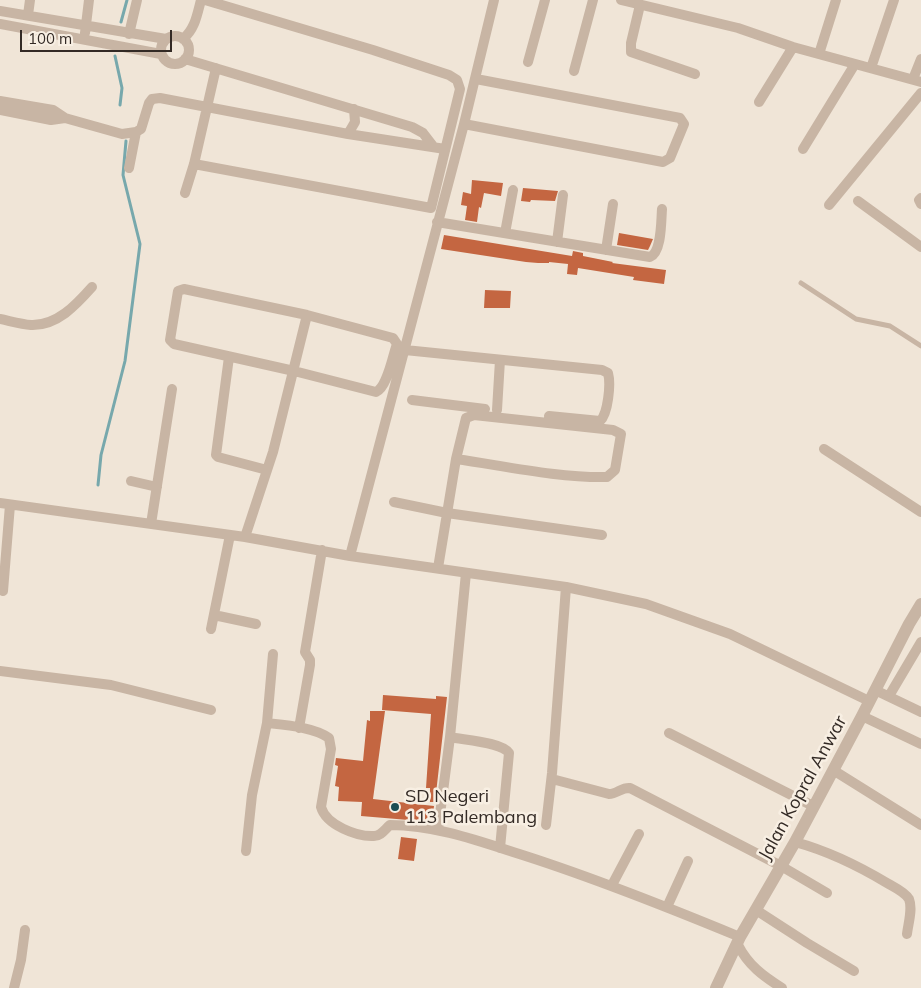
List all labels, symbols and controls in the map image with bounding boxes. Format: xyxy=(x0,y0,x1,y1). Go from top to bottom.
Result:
scale bar xyxy=(22,20,175,52)
text: 100 m xyxy=(28,29,72,48)
street label: Jalan Kopral Anwar xyxy=(754,712,852,864)
place label: SD Negeri 113 Palembang xyxy=(405,786,537,829)
marker: SD Negeri 113 Palembang xyxy=(389,801,401,813)

